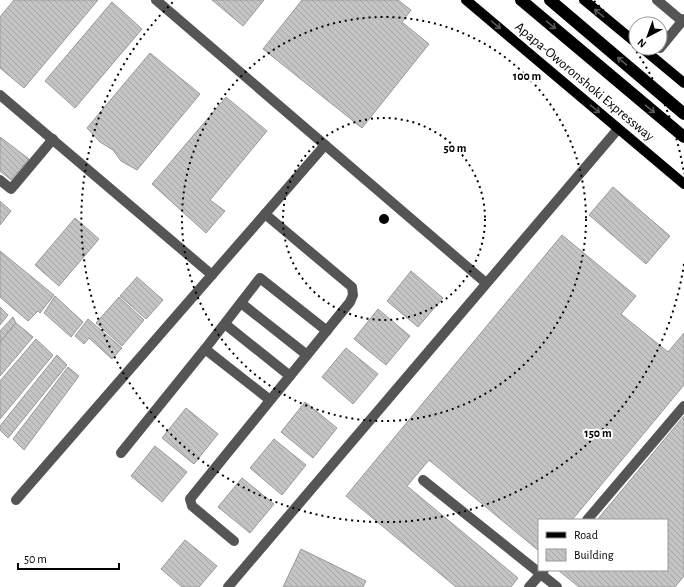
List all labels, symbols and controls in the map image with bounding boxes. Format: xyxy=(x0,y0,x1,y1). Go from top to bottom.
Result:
one-way arrow xyxy=(594,8,605,17)
north arrow xyxy=(628,16,668,56)
street label: Apapa-Oworonshoki Expressway xyxy=(512,20,657,144)
one-way arrow xyxy=(490,21,501,30)
one-way arrow xyxy=(545,21,556,30)
text: N xyxy=(635,37,648,50)
one-way arrow xyxy=(617,57,628,66)
text: 100 m xyxy=(513,70,541,82)
one-way arrow xyxy=(645,104,656,113)
one-way arrow xyxy=(590,105,600,114)
text: 50 m xyxy=(444,142,467,154)
centre of rings xyxy=(377,212,391,226)
text: 150 m xyxy=(584,427,612,439)
legend xyxy=(538,519,668,571)
text: Road xyxy=(574,529,598,541)
scale bar xyxy=(18,545,119,571)
text: Building xyxy=(574,549,614,561)
text: 50 m xyxy=(24,553,47,565)

